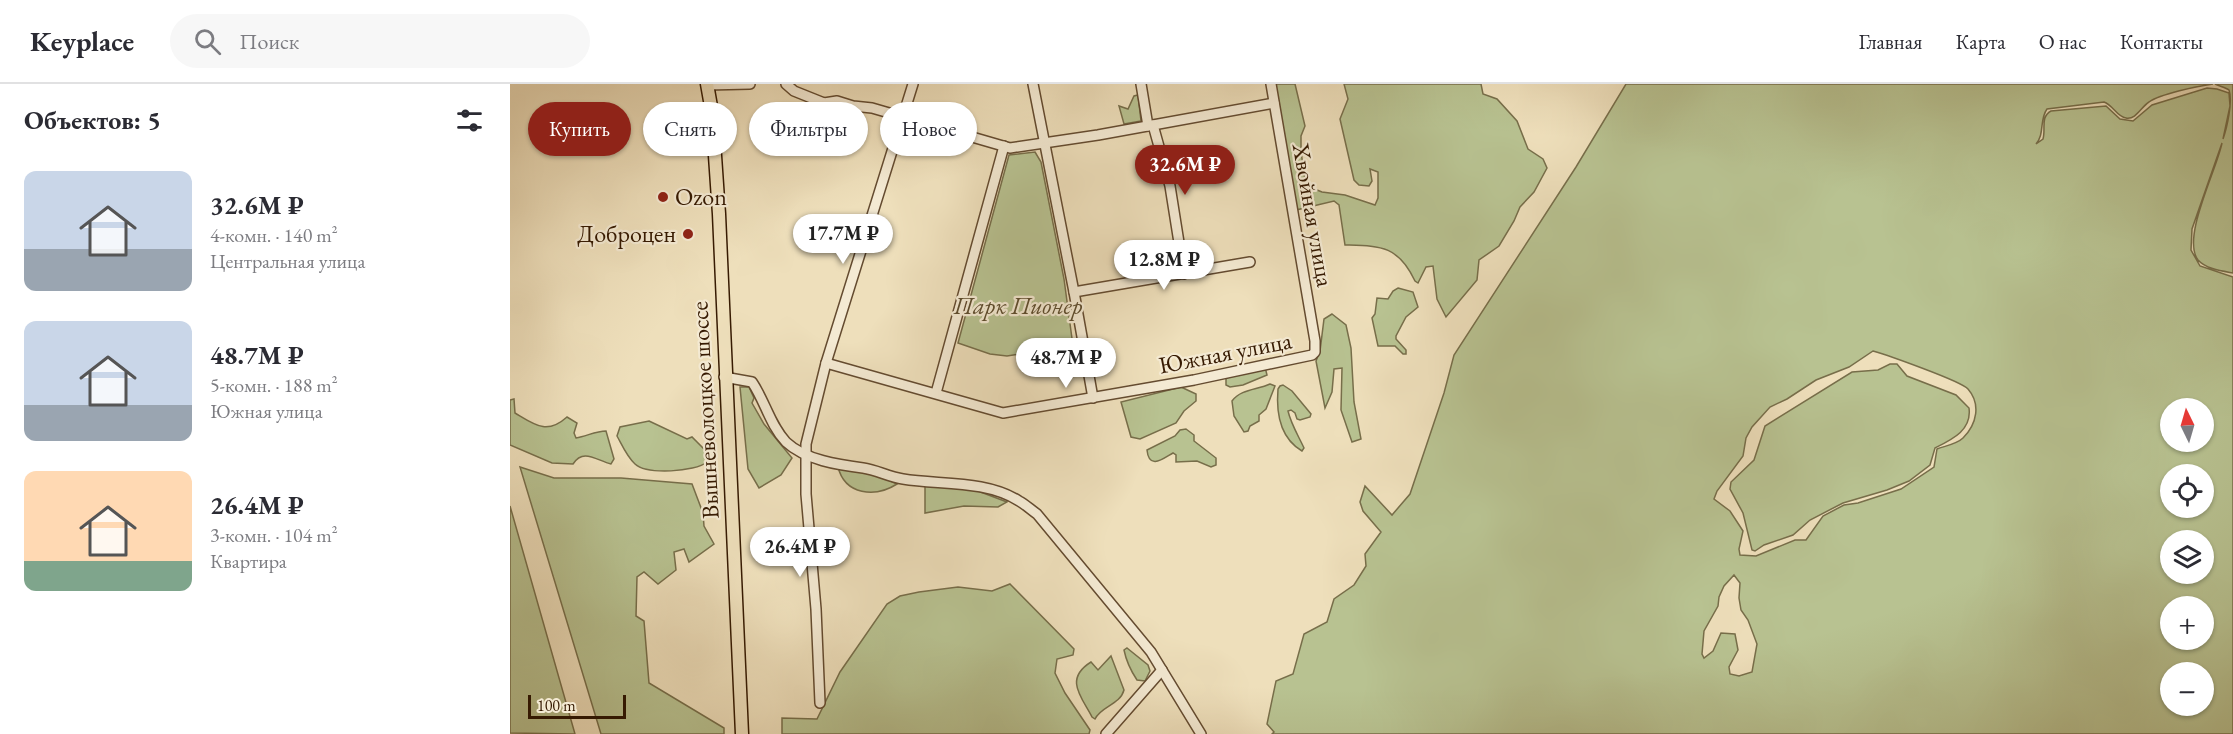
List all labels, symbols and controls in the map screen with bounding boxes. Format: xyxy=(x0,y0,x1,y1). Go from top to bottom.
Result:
search box xyxy=(170,14,590,68)
text: Keyplace xyxy=(30,23,134,59)
icon: search xyxy=(191,25,224,58)
text: Поиск xyxy=(239,27,299,56)
text: Главная xyxy=(1858,28,1922,55)
text: Карта xyxy=(1955,28,2006,55)
text: О нас xyxy=(2039,28,2087,55)
text: Контакты xyxy=(2120,28,2203,55)
chip: Купить xyxy=(528,102,631,156)
chip: Снять xyxy=(643,102,737,156)
chip: Фильтры xyxy=(749,102,868,156)
chip: Новое xyxy=(880,102,977,156)
text: Объектов: 5 xyxy=(24,103,161,137)
icon: filters xyxy=(453,104,486,137)
street label: Хвойная улица xyxy=(1285,140,1341,290)
pin: 32.6M ₽ xyxy=(1130,145,1240,196)
text: 32.6M ₽ xyxy=(1149,151,1221,177)
place label: Ozon xyxy=(675,181,727,212)
text: 32.6M ₽ xyxy=(210,188,304,222)
marker: Ozon xyxy=(656,190,670,204)
icon: home xyxy=(72,195,144,267)
pin: 17.7M ₽ xyxy=(788,214,898,265)
place label: Доброцен xyxy=(577,218,676,249)
text: 17.7M ₽ xyxy=(807,220,879,246)
text: 4-комн. · 140 m² xyxy=(210,222,338,248)
marker: Доброцен xyxy=(681,227,695,241)
pin: 12.8M ₽ xyxy=(1109,240,1219,291)
text: 12.8M ₽ xyxy=(1128,246,1200,272)
text: Центральная улица xyxy=(210,248,365,274)
park label: Парк Пионер xyxy=(953,290,1083,321)
street label: Вышневолоцкое шоссе xyxy=(683,300,726,520)
street label: Южная улица xyxy=(1156,324,1295,381)
text: 48.7M ₽ xyxy=(210,338,304,372)
pin: 48.7M ₽ xyxy=(1011,338,1121,389)
text: 48.7M ₽ xyxy=(1030,344,1102,370)
icon: home xyxy=(72,345,144,417)
text: 5-комн. · 188 m² xyxy=(210,372,338,398)
text: Южная улица xyxy=(210,398,323,424)
north arrow xyxy=(2160,398,2214,452)
map controls xyxy=(2160,398,2214,716)
button: locate xyxy=(2160,464,2214,518)
text: 26.4M ₽ xyxy=(210,488,304,522)
icon: home xyxy=(72,495,144,567)
text: 3-комн. · 104 m² xyxy=(210,522,338,548)
pin: 26.4M ₽ xyxy=(745,527,855,578)
button: layers xyxy=(2160,530,2214,584)
text: 26.4M ₽ xyxy=(764,533,836,559)
text: Квартира xyxy=(210,548,287,574)
button: + xyxy=(2160,596,2214,650)
button: − xyxy=(2160,662,2214,716)
scale bar xyxy=(528,692,626,720)
text: 100 m xyxy=(537,695,576,716)

